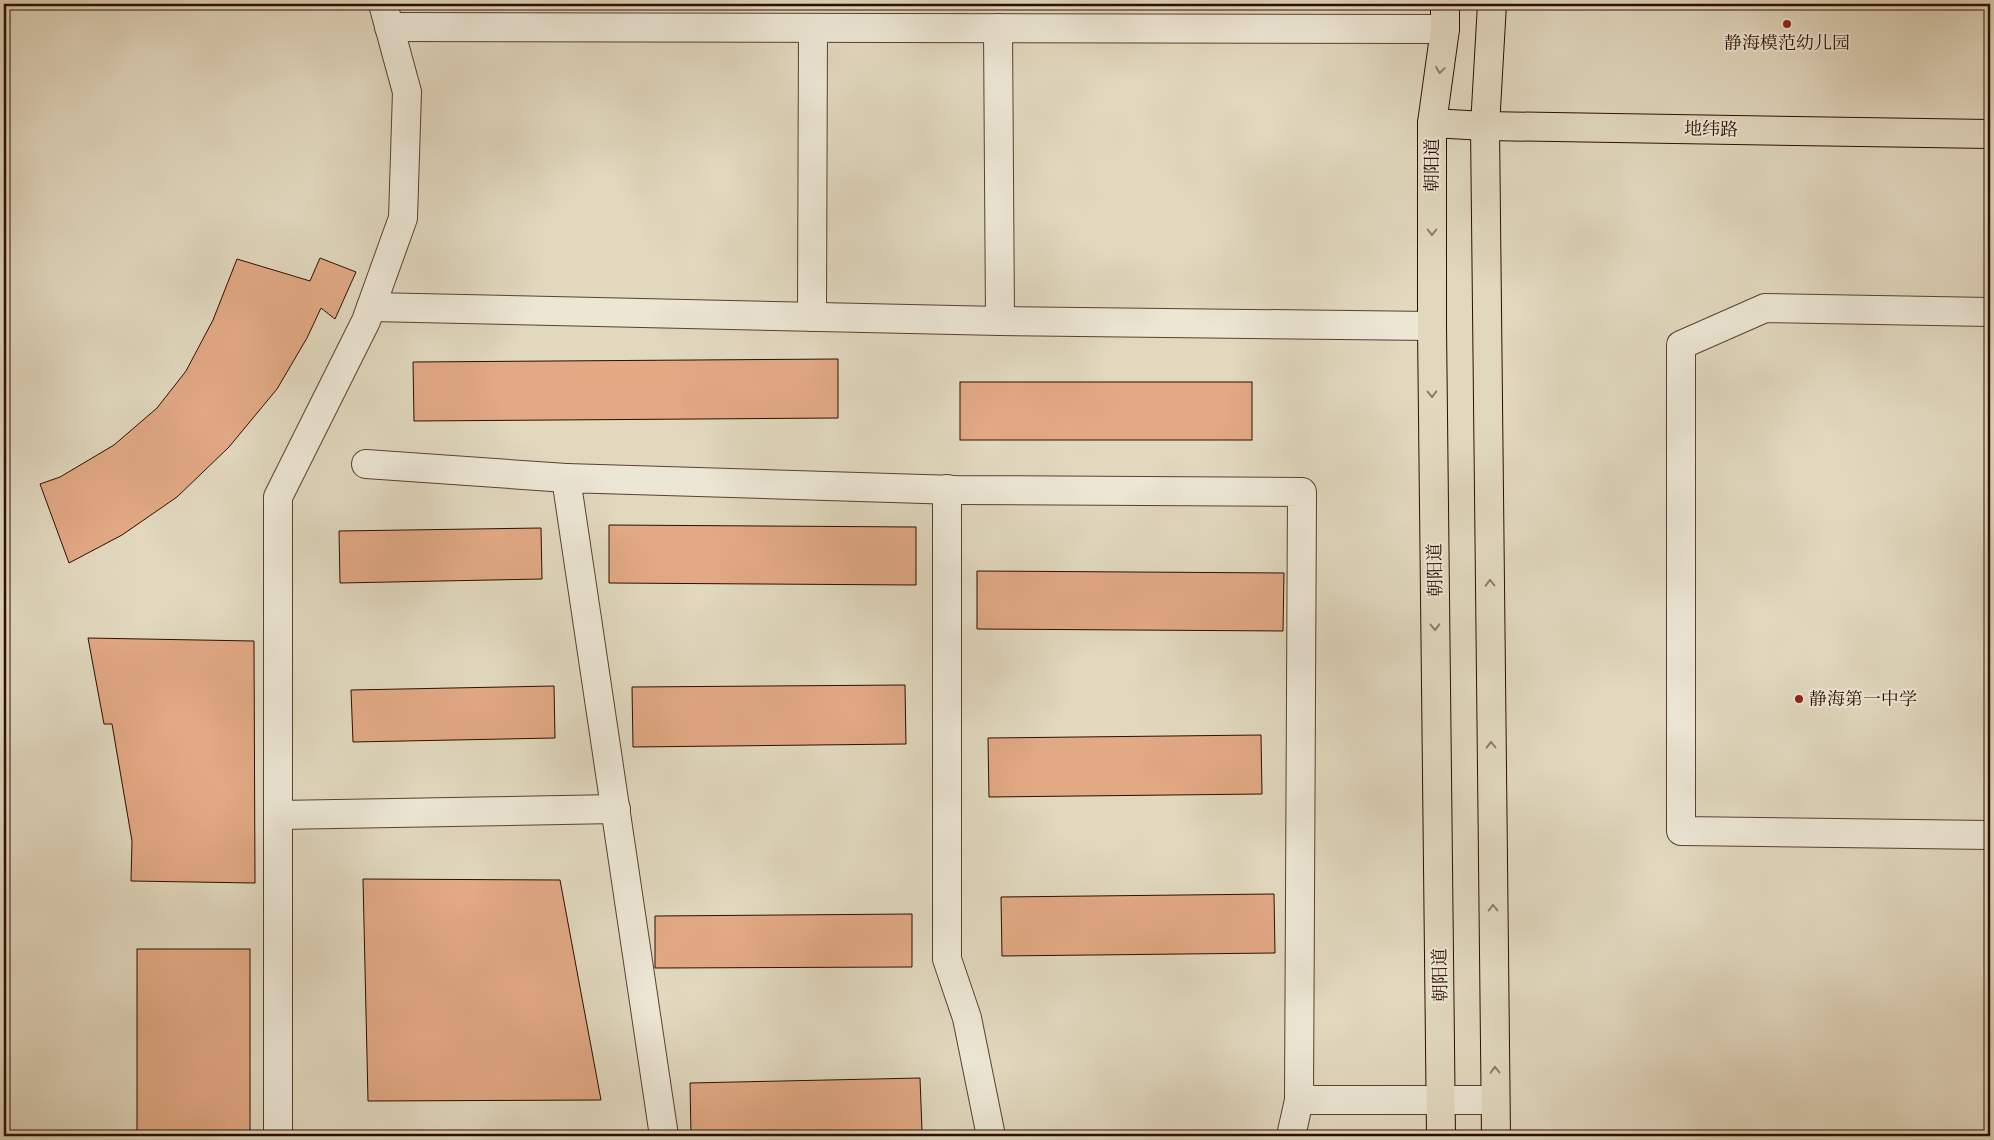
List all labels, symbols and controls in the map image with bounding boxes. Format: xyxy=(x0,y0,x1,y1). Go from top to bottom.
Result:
marker: 静海模范幼儿园 xyxy=(1781,18,1793,30)
place label: 静海模范幼儿园 xyxy=(1724,32,1850,57)
one-way arrow xyxy=(1435,65,1445,74)
street label: 地纬路 xyxy=(1684,118,1738,143)
street label: 朝阳道 xyxy=(1421,138,1446,192)
one-way arrow xyxy=(1427,228,1437,236)
one-way arrow xyxy=(1427,390,1437,398)
street label: 朝阳道 xyxy=(1424,543,1449,597)
one-way arrow xyxy=(1485,578,1495,586)
one-way arrow xyxy=(1430,623,1440,631)
place label: 静海第一中学 xyxy=(1809,688,1917,713)
marker: 静海第一中学 xyxy=(1793,693,1805,705)
one-way arrow xyxy=(1486,741,1496,748)
one-way arrow xyxy=(1488,903,1498,911)
street label: 朝阳道 xyxy=(1429,948,1454,1002)
one-way arrow xyxy=(1489,1066,1500,1074)

